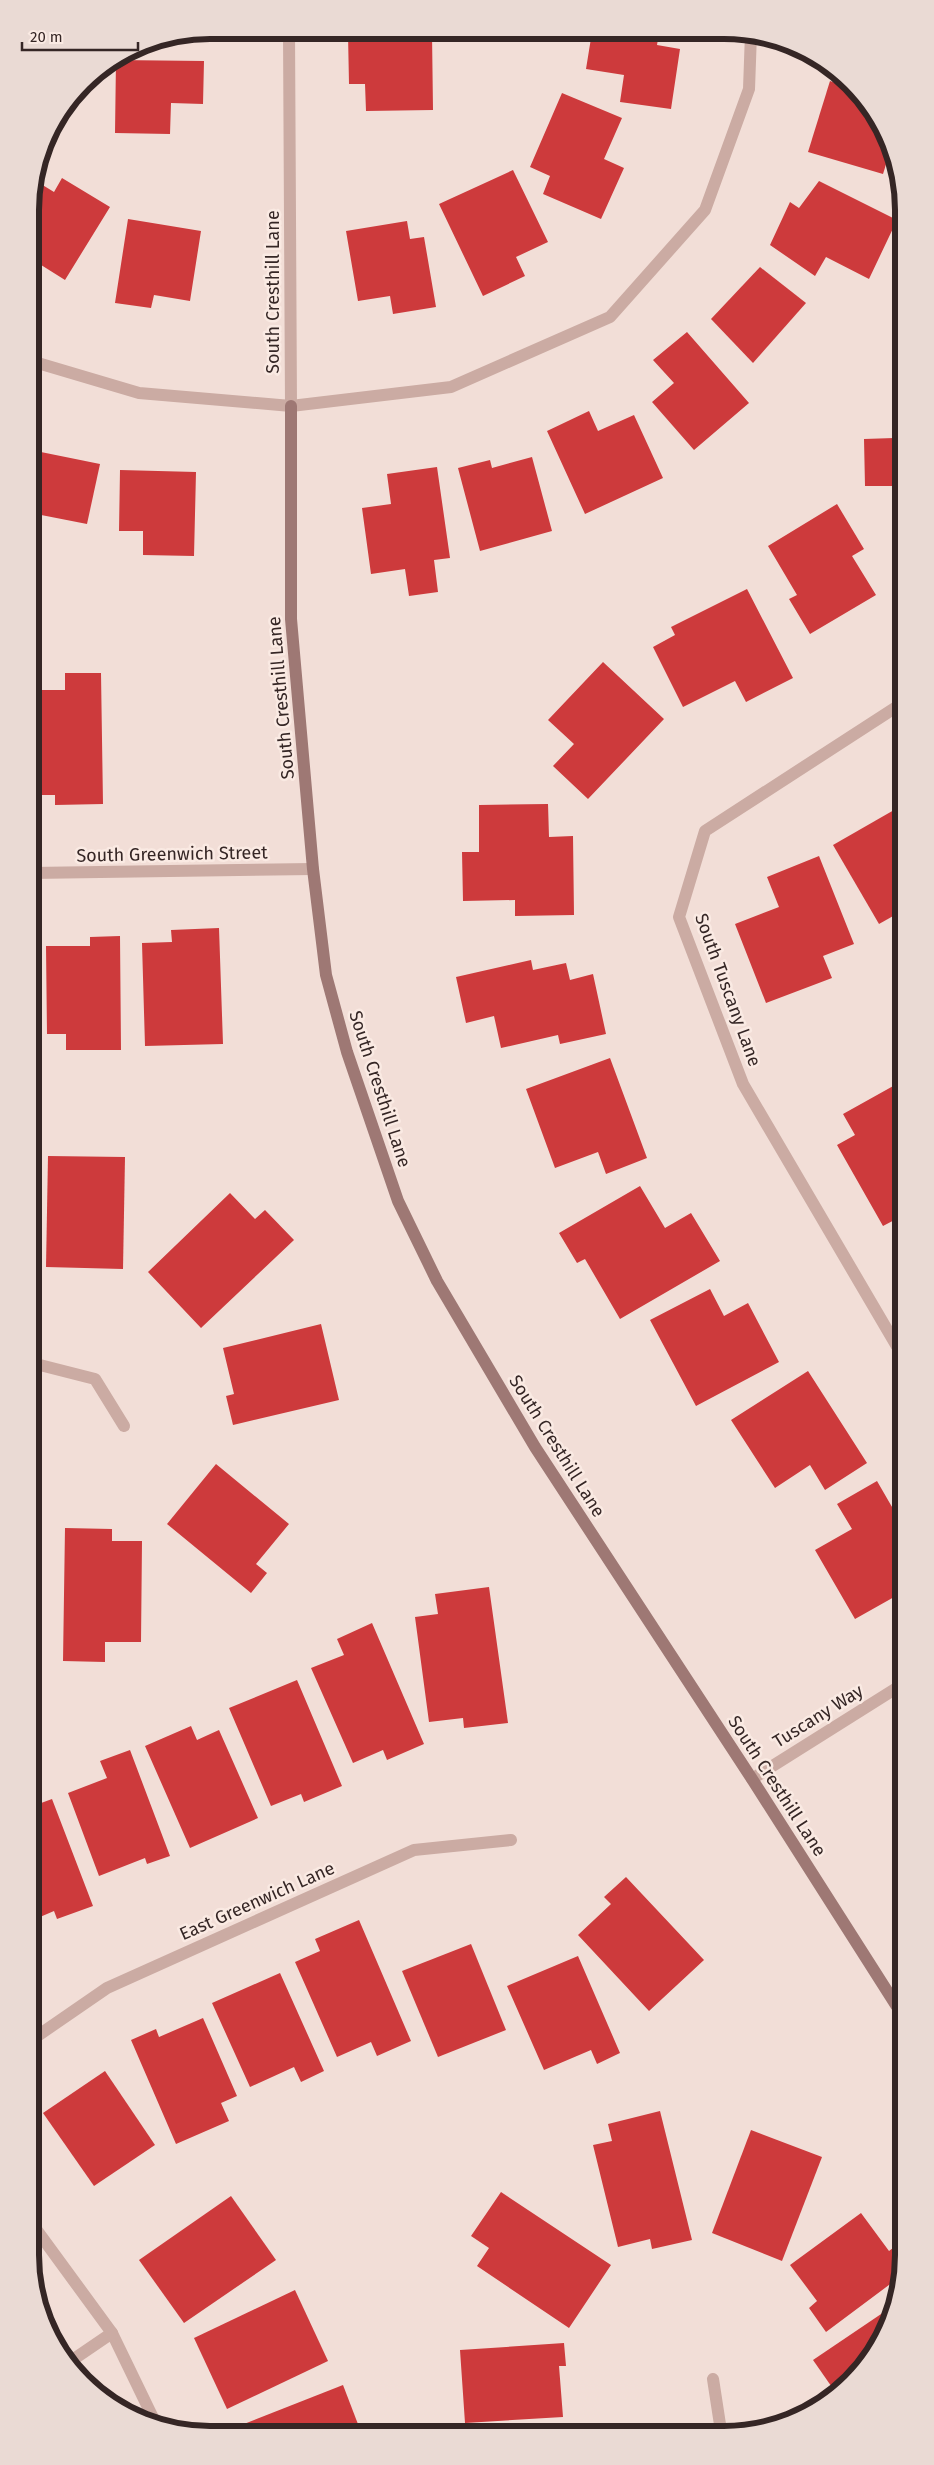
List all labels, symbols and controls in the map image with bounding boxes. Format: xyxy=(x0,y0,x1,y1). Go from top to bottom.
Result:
scale bar xyxy=(22,20,139,52)
text: 20 m xyxy=(30,28,63,46)
street label: South Cresthill Lane xyxy=(262,210,284,374)
street label: South Cresthill Lane xyxy=(263,616,299,780)
street label: South Greenwich Street xyxy=(76,841,268,867)
street label: South Tuscany Lane xyxy=(690,910,766,1070)
street label: South Cresthill Lane xyxy=(344,1008,416,1170)
street label: South Cresthill Lane xyxy=(504,1371,610,1521)
street label: Tuscany Way xyxy=(769,1679,867,1752)
street label: South Cresthill Lane xyxy=(723,1711,831,1861)
street label: East Greenwich Lane xyxy=(176,1857,338,1945)

